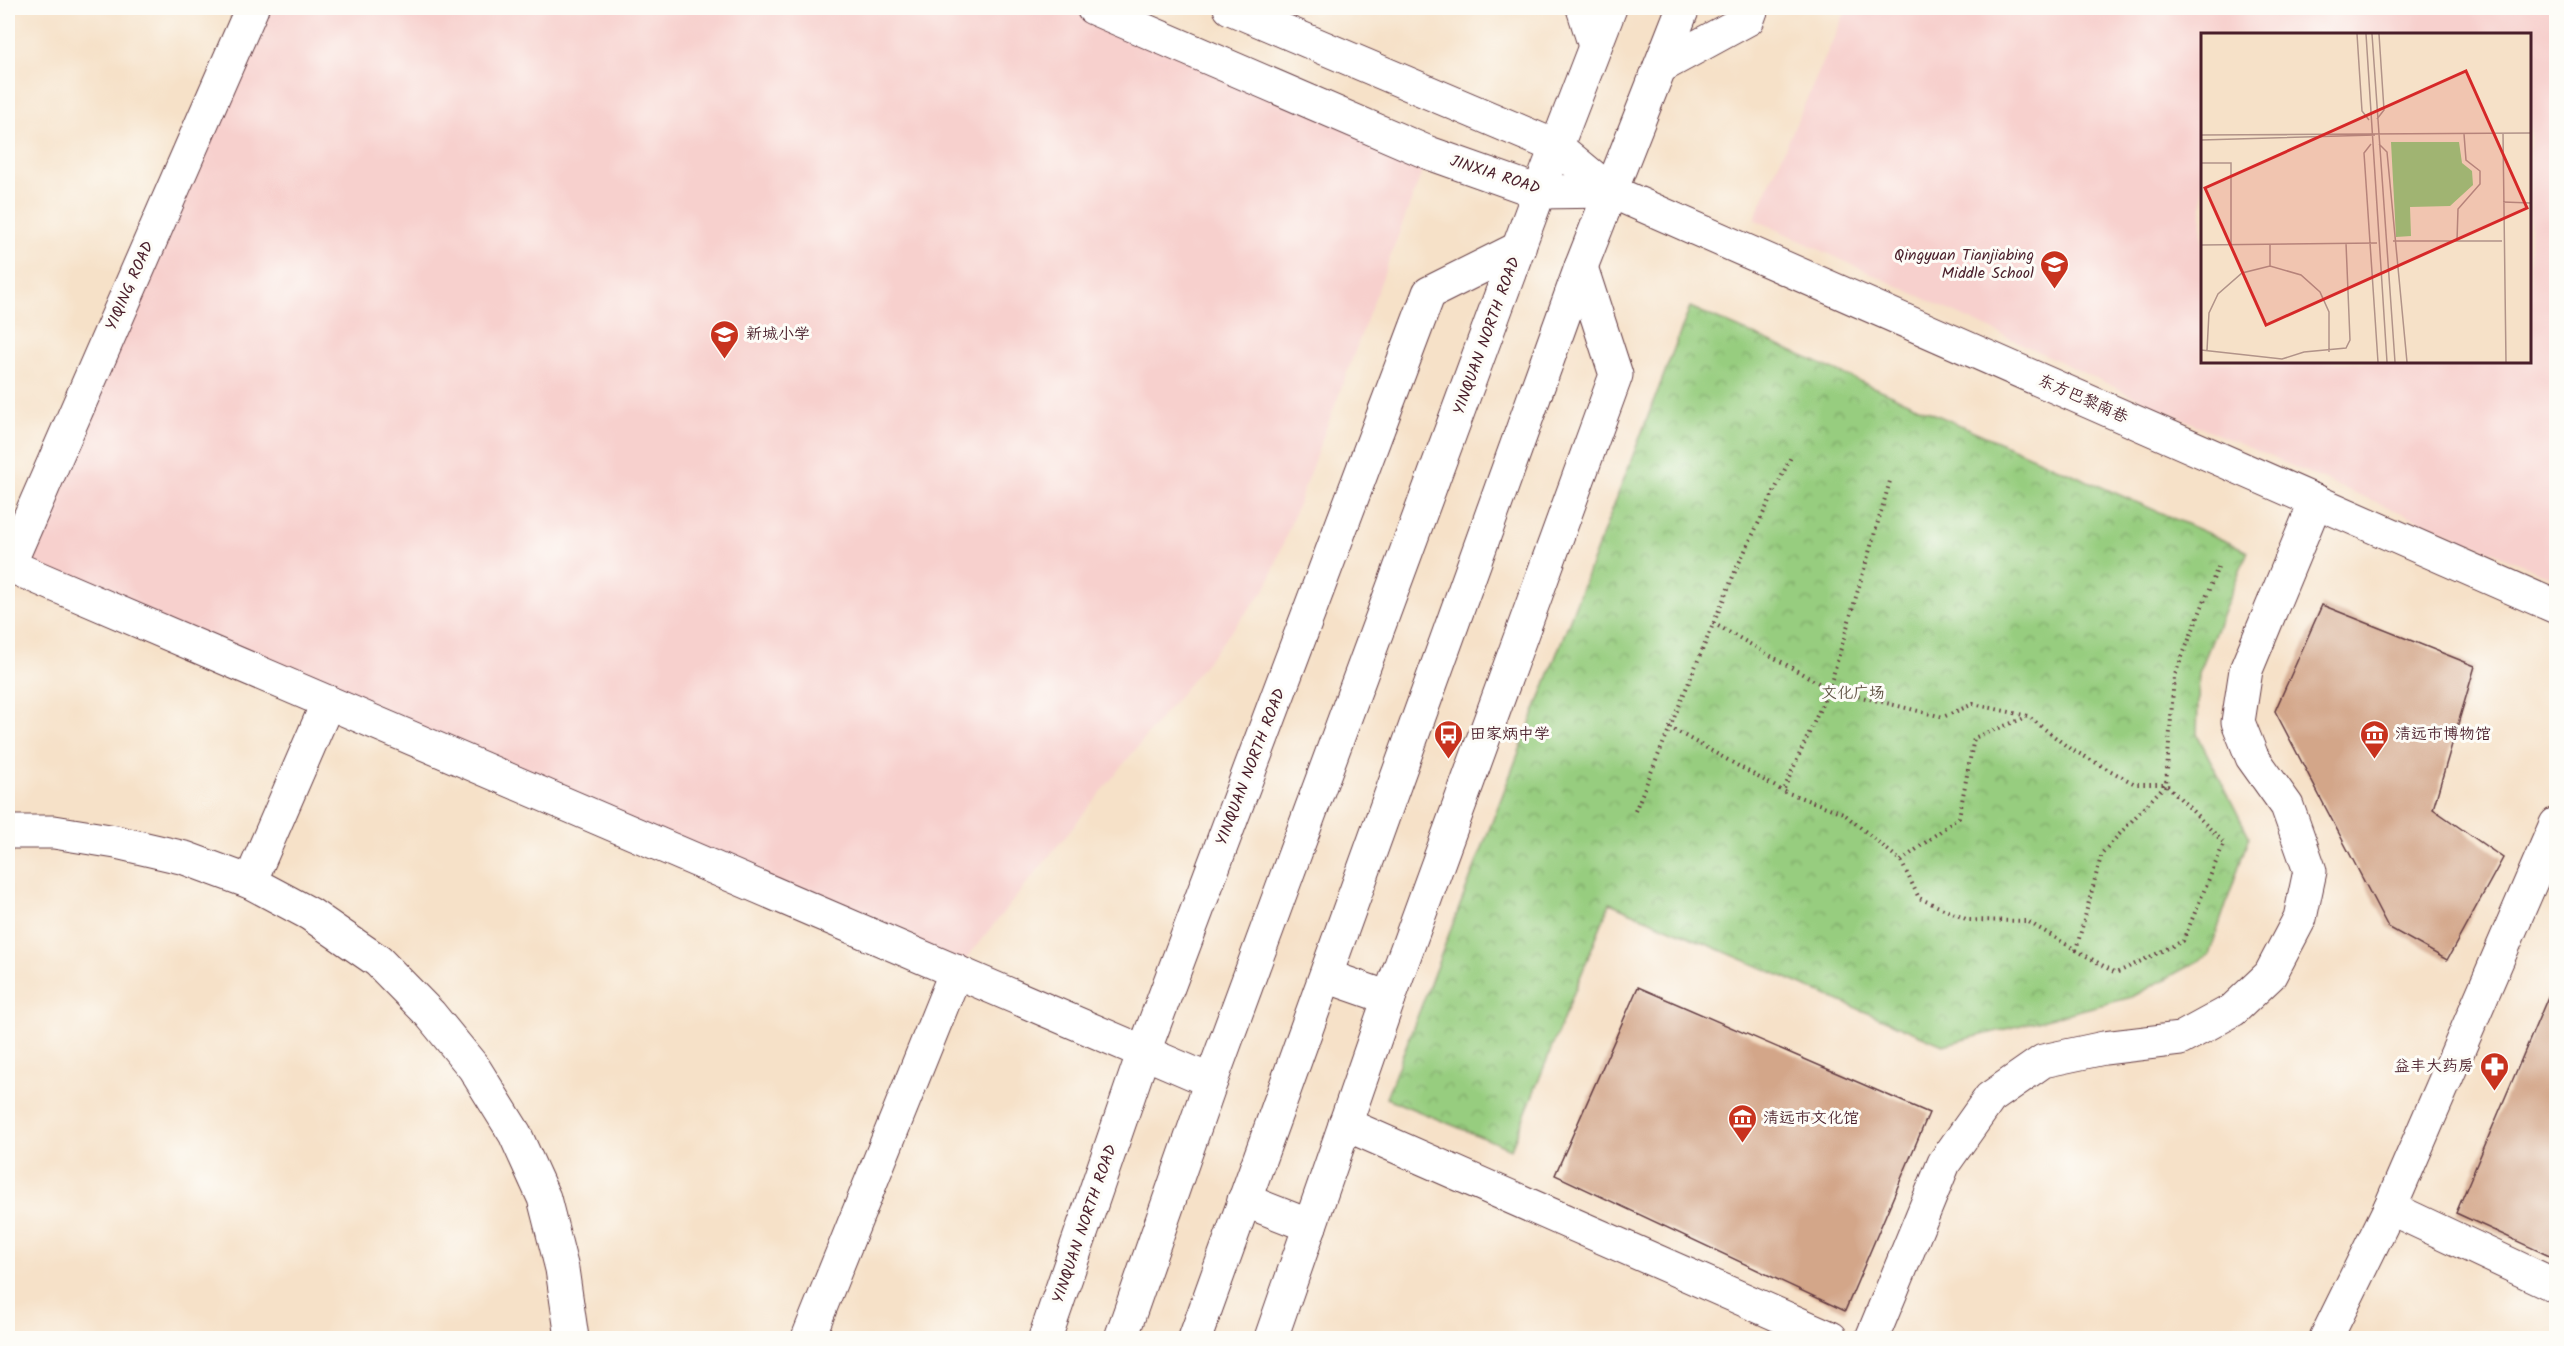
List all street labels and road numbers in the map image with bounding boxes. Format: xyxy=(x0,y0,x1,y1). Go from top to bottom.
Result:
street label: JINXIA ROAD xyxy=(1447,149,1543,201)
street label: YIQING ROAD xyxy=(99,237,161,335)
street label: YINQUAN NORTH ROAD xyxy=(1447,253,1527,419)
street label: 东方巴黎南巷 xyxy=(2034,368,2132,430)
street label: YINQUAN NORTH ROAD xyxy=(1209,685,1293,849)
street label: YINQUAN NORTH ROAD xyxy=(1046,1141,1124,1307)

